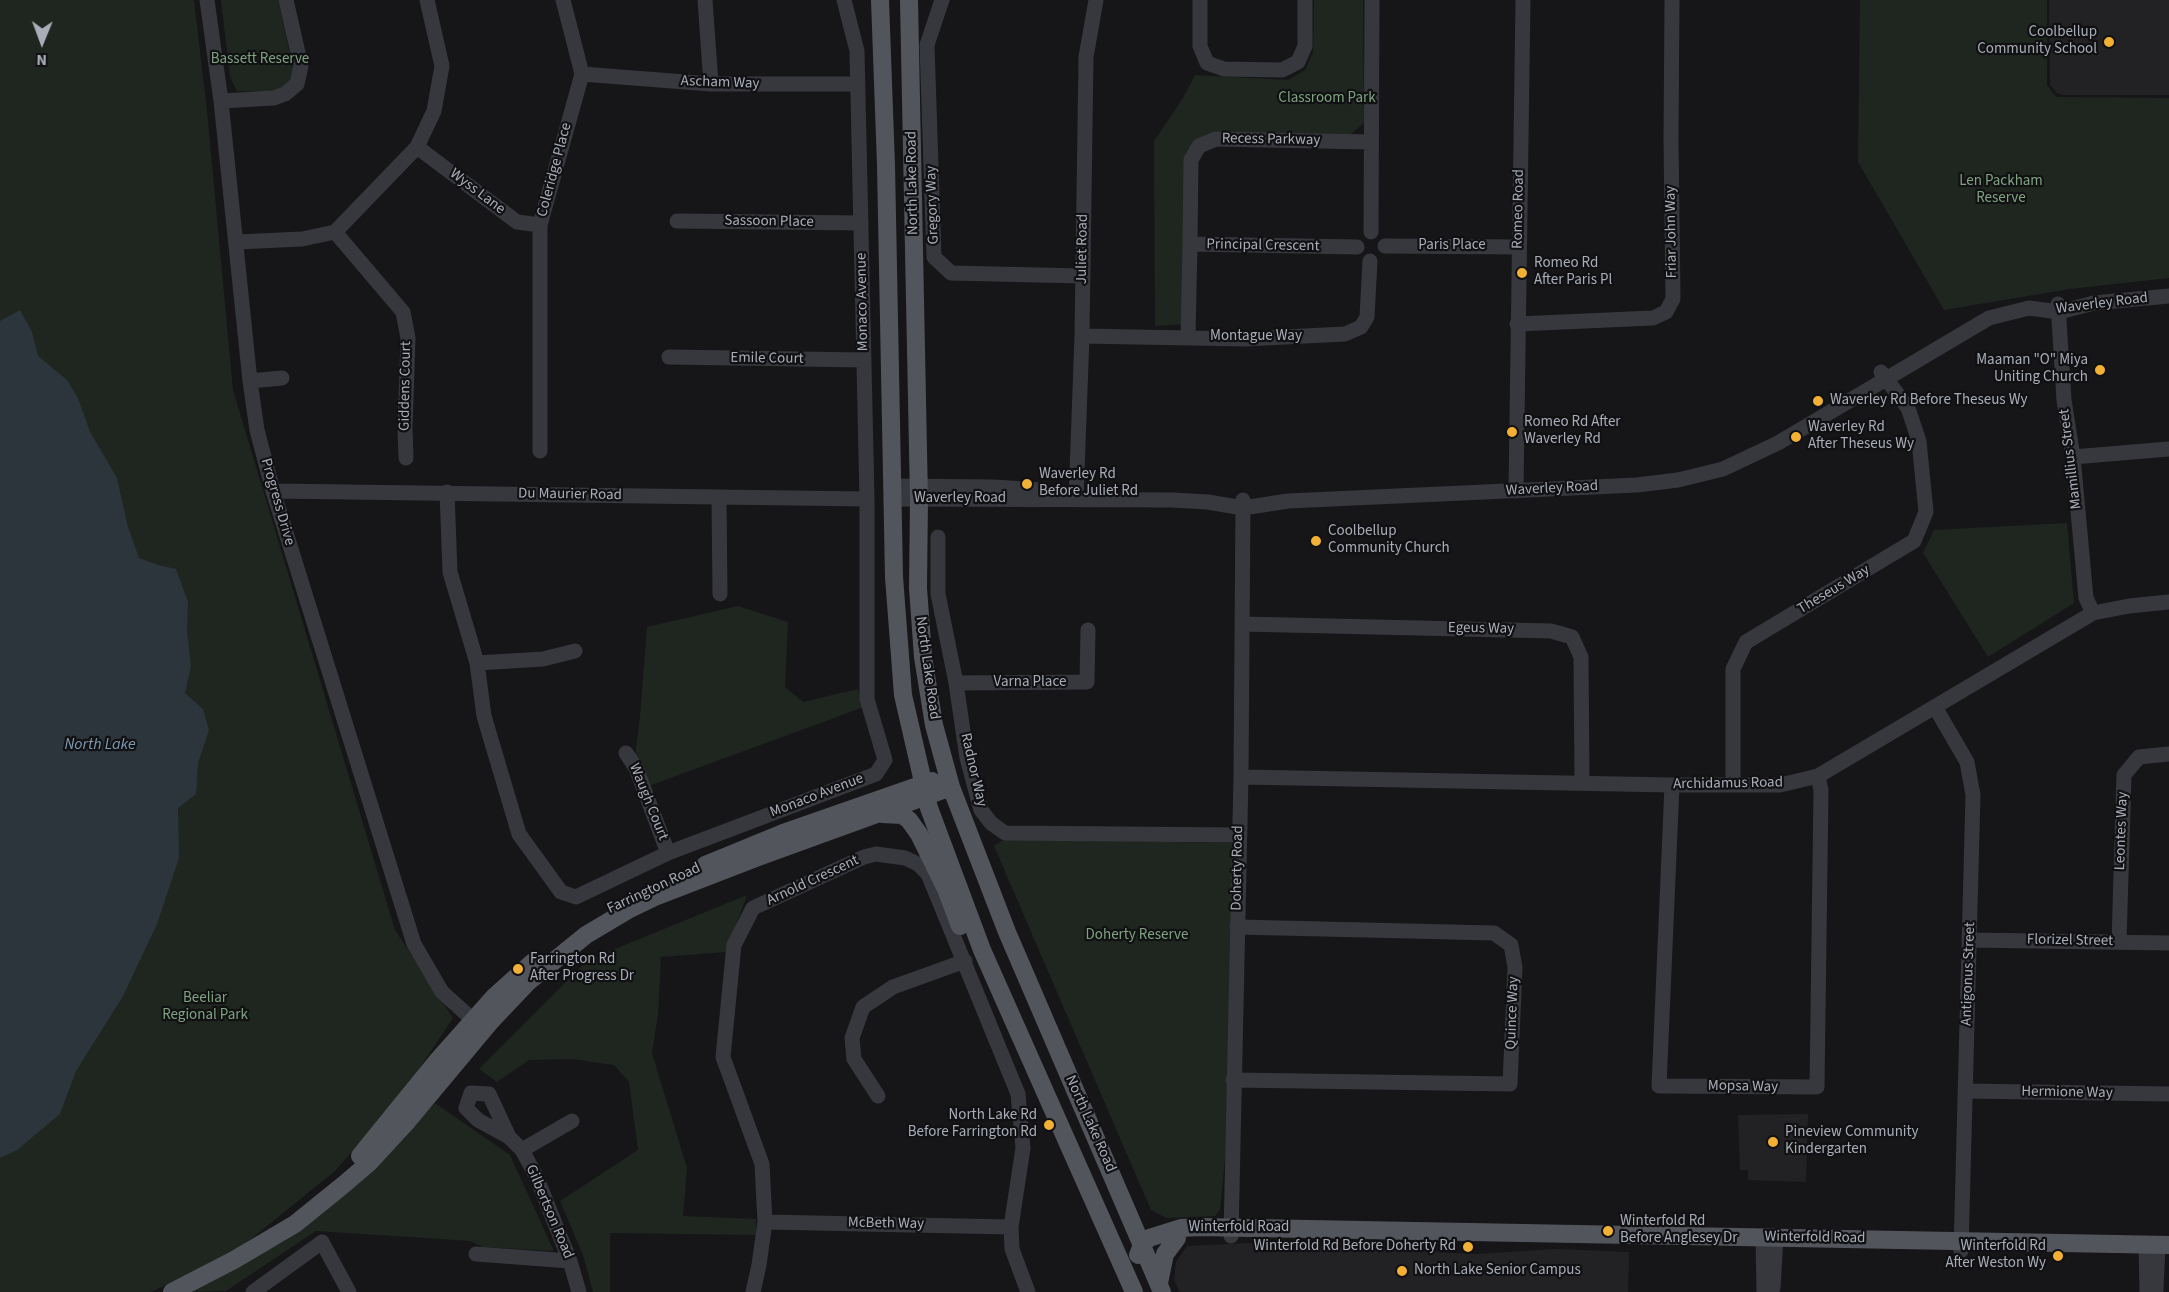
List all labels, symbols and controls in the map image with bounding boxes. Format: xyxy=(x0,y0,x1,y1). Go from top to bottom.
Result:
north arrow xyxy=(12,12,72,72)
place label: Coolbellup Community School xyxy=(1977,24,2097,59)
marker: Coolbellup Community School xyxy=(2102,35,2116,49)
text: N xyxy=(36,49,47,71)
park label: Bassett Reserve xyxy=(211,51,309,69)
street label: Ascham Way xyxy=(680,73,760,93)
park label: Classroom Park xyxy=(1278,90,1376,108)
street label: Coleridge Place xyxy=(534,121,576,219)
street label: Recess Parkway xyxy=(1222,130,1320,150)
street label: North Lake Road xyxy=(903,131,923,235)
street label: Wyss Lane xyxy=(446,165,508,219)
street label: Gregory Way xyxy=(923,165,943,245)
street label: Romeo Road xyxy=(1509,169,1529,249)
park label: Len Packham Reserve xyxy=(1959,173,2043,208)
street label: Friar John Way xyxy=(1662,186,1682,278)
street label: Sassoon Place xyxy=(724,212,814,232)
street label: Juliet Road xyxy=(1073,214,1093,284)
street label: Principal Crescent xyxy=(1206,236,1320,256)
street label: Paris Place xyxy=(1418,237,1486,255)
street label: Monaco Avenue xyxy=(853,253,873,351)
place label: Romeo Rd After Paris Pl xyxy=(1534,255,1612,290)
marker: Romeo Rd After Paris Pl xyxy=(1515,266,1529,280)
street label: Waverley Road xyxy=(2055,289,2149,319)
street label: Montague Way xyxy=(1210,328,1302,346)
street label: Giddens Court xyxy=(396,341,416,431)
street label: Emile Court xyxy=(730,349,804,369)
place label: Maaman "O" Miya Uniting Church xyxy=(1976,352,2088,387)
marker: Maaman "O" Miya Uniting Church xyxy=(2093,363,2107,377)
place label: Waverley Rd Before Theseus Wy xyxy=(1830,392,2027,410)
marker: Waverley Rd Before Theseus Wy xyxy=(1811,394,1825,408)
street label: Mamillius Street xyxy=(2056,408,2086,510)
place label: Romeo Rd After Waverley Rd xyxy=(1524,414,1621,449)
place label: Waverley Rd After Theseus Wy xyxy=(1808,419,1914,454)
marker: Romeo Rd After Waverley Rd xyxy=(1505,425,1519,439)
marker: Waverley Rd After Theseus Wy xyxy=(1789,430,1803,444)
street label: Progress Drive xyxy=(256,456,298,548)
place label: Waverley Rd Before Juliet Rd xyxy=(1039,466,1138,501)
marker: Waverley Rd Before Juliet Rd xyxy=(1020,477,1034,491)
street label: Waverley Road xyxy=(1505,478,1599,500)
street label: Du Maurier Road xyxy=(518,485,622,505)
street label: Waverley Road xyxy=(914,490,1006,508)
place label: Coolbellup Community Church xyxy=(1328,523,1450,558)
marker: Coolbellup Community Church xyxy=(1309,534,1323,548)
street label: Theseus Way xyxy=(1795,561,1873,619)
street label: North Lake Road xyxy=(911,615,943,721)
street label: Egeus Way xyxy=(1448,619,1514,639)
street label: Varna Place xyxy=(994,674,1066,692)
street label: Radnor Way xyxy=(956,731,990,809)
water label: North Lake xyxy=(64,735,136,755)
street label: Waugh Court xyxy=(624,761,672,843)
street label: Monaco Avenue xyxy=(768,770,866,822)
street label: Archidamus Road xyxy=(1673,774,1783,794)
street label: Leontes Way xyxy=(2112,791,2132,871)
street label: Doherty Road xyxy=(1228,825,1248,911)
street label: Arnold Crescent xyxy=(764,852,862,910)
street label: Farrington Road xyxy=(605,860,703,918)
street label: Antigonus Street xyxy=(1958,922,1980,1026)
park label: Doherty Reserve xyxy=(1086,927,1188,945)
street label: Florizel Street xyxy=(2027,931,2113,951)
place label: Farrington Rd After Progress Dr xyxy=(530,951,634,986)
marker: Farrington Rd After Progress Dr xyxy=(511,962,525,976)
street label: Quince Way xyxy=(1503,976,1523,1050)
park label: Beeliar Regional Park xyxy=(162,990,248,1025)
street label: North Lake Road xyxy=(1061,1073,1119,1175)
street label: Mopsa Way xyxy=(1708,1077,1778,1097)
street label: Hermione Way xyxy=(2021,1083,2113,1103)
place label: North Lake Rd Before Farrington Rd xyxy=(908,1107,1037,1142)
marker: North Lake Rd Before Farrington Rd xyxy=(1042,1118,1056,1132)
place label: Pineview Community Kindergarten xyxy=(1785,1124,1919,1159)
marker: Pineview Community Kindergarten xyxy=(1766,1135,1780,1149)
street label: Gilbertson Road xyxy=(521,1162,577,1262)
place label: Winterfold Rd Before Anglesey Dr xyxy=(1620,1213,1737,1248)
street label: McBeth Way xyxy=(848,1214,924,1234)
street label: Winterfold Road xyxy=(1189,1219,1289,1237)
marker: Winterfold Rd Before Anglesey Dr xyxy=(1601,1224,1615,1238)
street label: Winterfold Road xyxy=(1764,1228,1866,1248)
place label: Winterfold Rd Before Doherty Rd xyxy=(1254,1238,1456,1256)
place label: Winterfold Rd After Weston Wy xyxy=(1945,1238,2046,1273)
marker: Winterfold Rd Before Doherty Rd xyxy=(1461,1240,1475,1254)
marker: Winterfold Rd After Weston Wy xyxy=(2051,1249,2065,1263)
place label: North Lake Senior Campus xyxy=(1414,1262,1581,1280)
marker: North Lake Senior Campus xyxy=(1395,1264,1409,1278)

